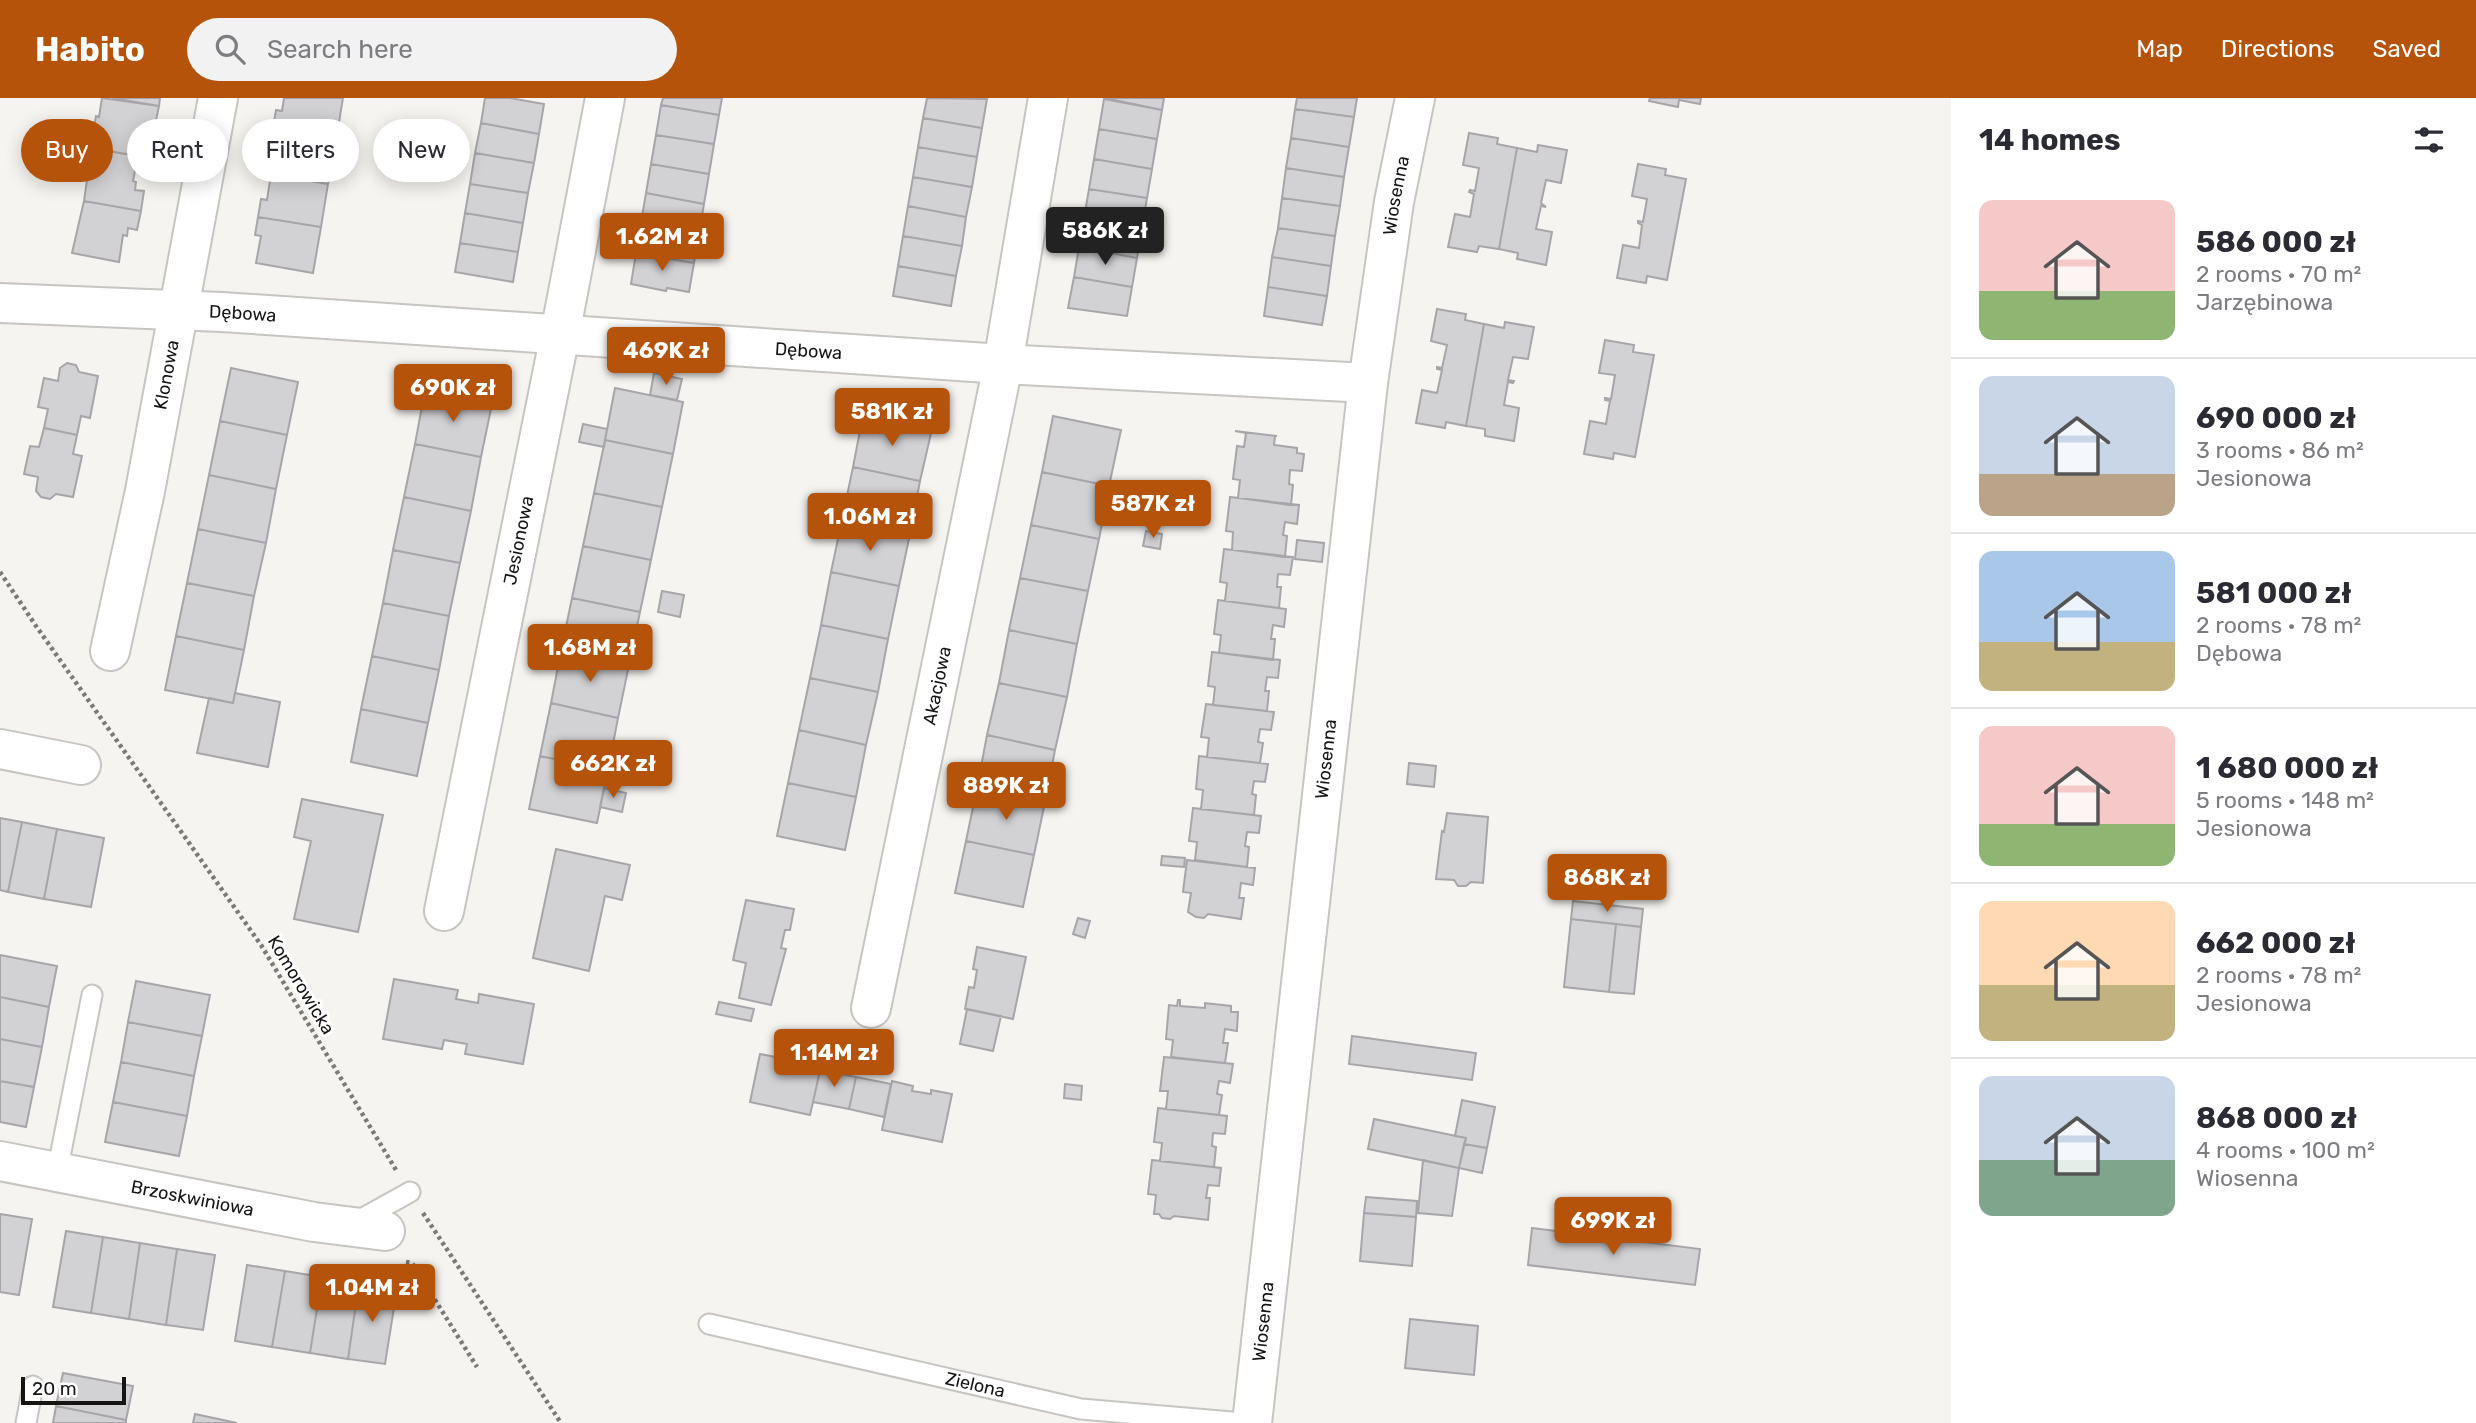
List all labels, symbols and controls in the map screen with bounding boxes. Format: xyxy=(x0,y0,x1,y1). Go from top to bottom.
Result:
search box xyxy=(187,18,677,81)
text: Habito xyxy=(35,30,145,69)
icon: search xyxy=(211,30,249,68)
text: Search here xyxy=(267,34,413,65)
text: Map xyxy=(2136,35,2183,63)
text: Directions xyxy=(2221,35,2334,63)
text: Saved xyxy=(2372,35,2441,63)
chip: Buy xyxy=(21,119,113,182)
chip: Rent xyxy=(127,119,228,182)
chip: Filters xyxy=(242,119,359,182)
chip: New xyxy=(373,119,470,182)
icon: filters xyxy=(2410,121,2448,159)
text: 14 homes xyxy=(1979,122,2121,158)
street label: Wiosenna xyxy=(1378,154,1414,237)
pin: 586K zł xyxy=(1040,208,1170,267)
pin: 1.62M zł xyxy=(590,214,734,273)
text: 586K zł xyxy=(1062,216,1148,244)
text: 1.62M zł xyxy=(616,222,708,250)
text: 586 000 zł xyxy=(2196,224,2356,260)
icon: home xyxy=(2035,228,2119,312)
text: 2 rooms · 70 m² xyxy=(2196,260,2361,288)
text: Jarzębinowa xyxy=(2196,288,2333,316)
street label: Dębowa xyxy=(209,300,277,327)
pin: 469K zł xyxy=(601,328,731,387)
text: 469K zł xyxy=(623,336,709,364)
street label: Klonowa xyxy=(149,338,184,412)
street label: Dębowa xyxy=(774,338,843,364)
pin: 690K zł xyxy=(388,364,518,424)
text: 690K zł xyxy=(410,373,496,401)
pin: 581K zł xyxy=(827,388,957,448)
text: 581K zł xyxy=(851,397,933,425)
text: 690 000 zł xyxy=(2196,400,2356,436)
icon: home xyxy=(2035,404,2119,488)
text: 3 rooms · 86 m² xyxy=(2196,436,2364,464)
text: Jesionowa xyxy=(2196,464,2312,492)
pin: 587K zł xyxy=(1088,480,1218,540)
text: 587K zł xyxy=(1111,489,1195,517)
street label: Jesionowa xyxy=(499,494,538,587)
pin: 1.06M zł xyxy=(798,494,942,553)
text: 1.06M zł xyxy=(824,502,916,530)
text: 581 000 zł xyxy=(2196,575,2351,611)
icon: home xyxy=(2035,579,2119,663)
text: 2 rooms · 78 m² xyxy=(2196,611,2361,639)
pin: 1.68M zł xyxy=(518,624,662,684)
text: 1.68M zł xyxy=(544,633,636,661)
text: Dębowa xyxy=(2196,639,2282,667)
street label: Akacjowa xyxy=(918,644,956,727)
street label: Wiosenna xyxy=(1311,718,1341,800)
pin: 662K zł xyxy=(548,740,678,800)
text: 662K zł xyxy=(570,749,656,777)
text: 1 680 000 zł xyxy=(2196,750,2378,786)
icon: home xyxy=(2035,754,2119,838)
pin: 889K zł xyxy=(941,762,1071,822)
text: 889K zł xyxy=(963,771,1049,799)
text: 5 rooms · 148 m² xyxy=(2196,786,2374,814)
text: Jesionowa xyxy=(2196,814,2312,842)
pin: 868K zł xyxy=(1542,854,1672,914)
text: 868K zł xyxy=(1564,863,1650,891)
text: 662 000 zł xyxy=(2196,925,2355,961)
icon: home xyxy=(2035,929,2119,1013)
street label: Komorowicka xyxy=(263,932,339,1038)
text: 2 rooms · 78 m² xyxy=(2196,961,2361,989)
text: Jesionowa xyxy=(2196,989,2312,1017)
pin: 1.14M zł xyxy=(762,1030,906,1089)
text: 1.14M zł xyxy=(790,1038,878,1066)
text: 868 000 zł xyxy=(2196,1100,2357,1136)
icon: home xyxy=(2035,1104,2119,1188)
text: 4 rooms · 100 m² xyxy=(2196,1136,2375,1164)
text: Wiosenna xyxy=(2196,1164,2298,1192)
street label: Brzoskwiniowa xyxy=(129,1176,256,1221)
pin: 699K zł xyxy=(1548,1198,1678,1257)
text: 699K zł xyxy=(1570,1206,1656,1234)
pin: 1.04M zł xyxy=(300,1264,444,1324)
text: 1.04M zł xyxy=(325,1273,419,1301)
street label: Wiosenna xyxy=(1248,1281,1279,1363)
street label: Zielona xyxy=(943,1367,1007,1402)
scale bar xyxy=(21,1374,126,1406)
text: 20 m xyxy=(32,1377,77,1400)

